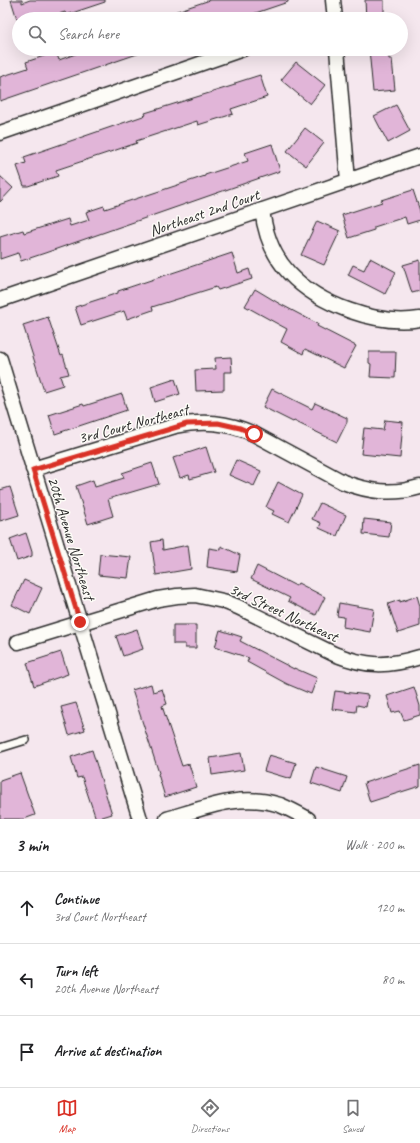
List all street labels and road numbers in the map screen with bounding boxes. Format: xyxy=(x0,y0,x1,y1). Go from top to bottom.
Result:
street label: Northeast 2nd Court xyxy=(147,184,263,241)
street label: 3rd Court Northeast xyxy=(76,399,193,448)
street label: 20th Avenue Northeast xyxy=(43,474,100,605)
street label: 3rd Street Northeast xyxy=(226,579,343,648)

